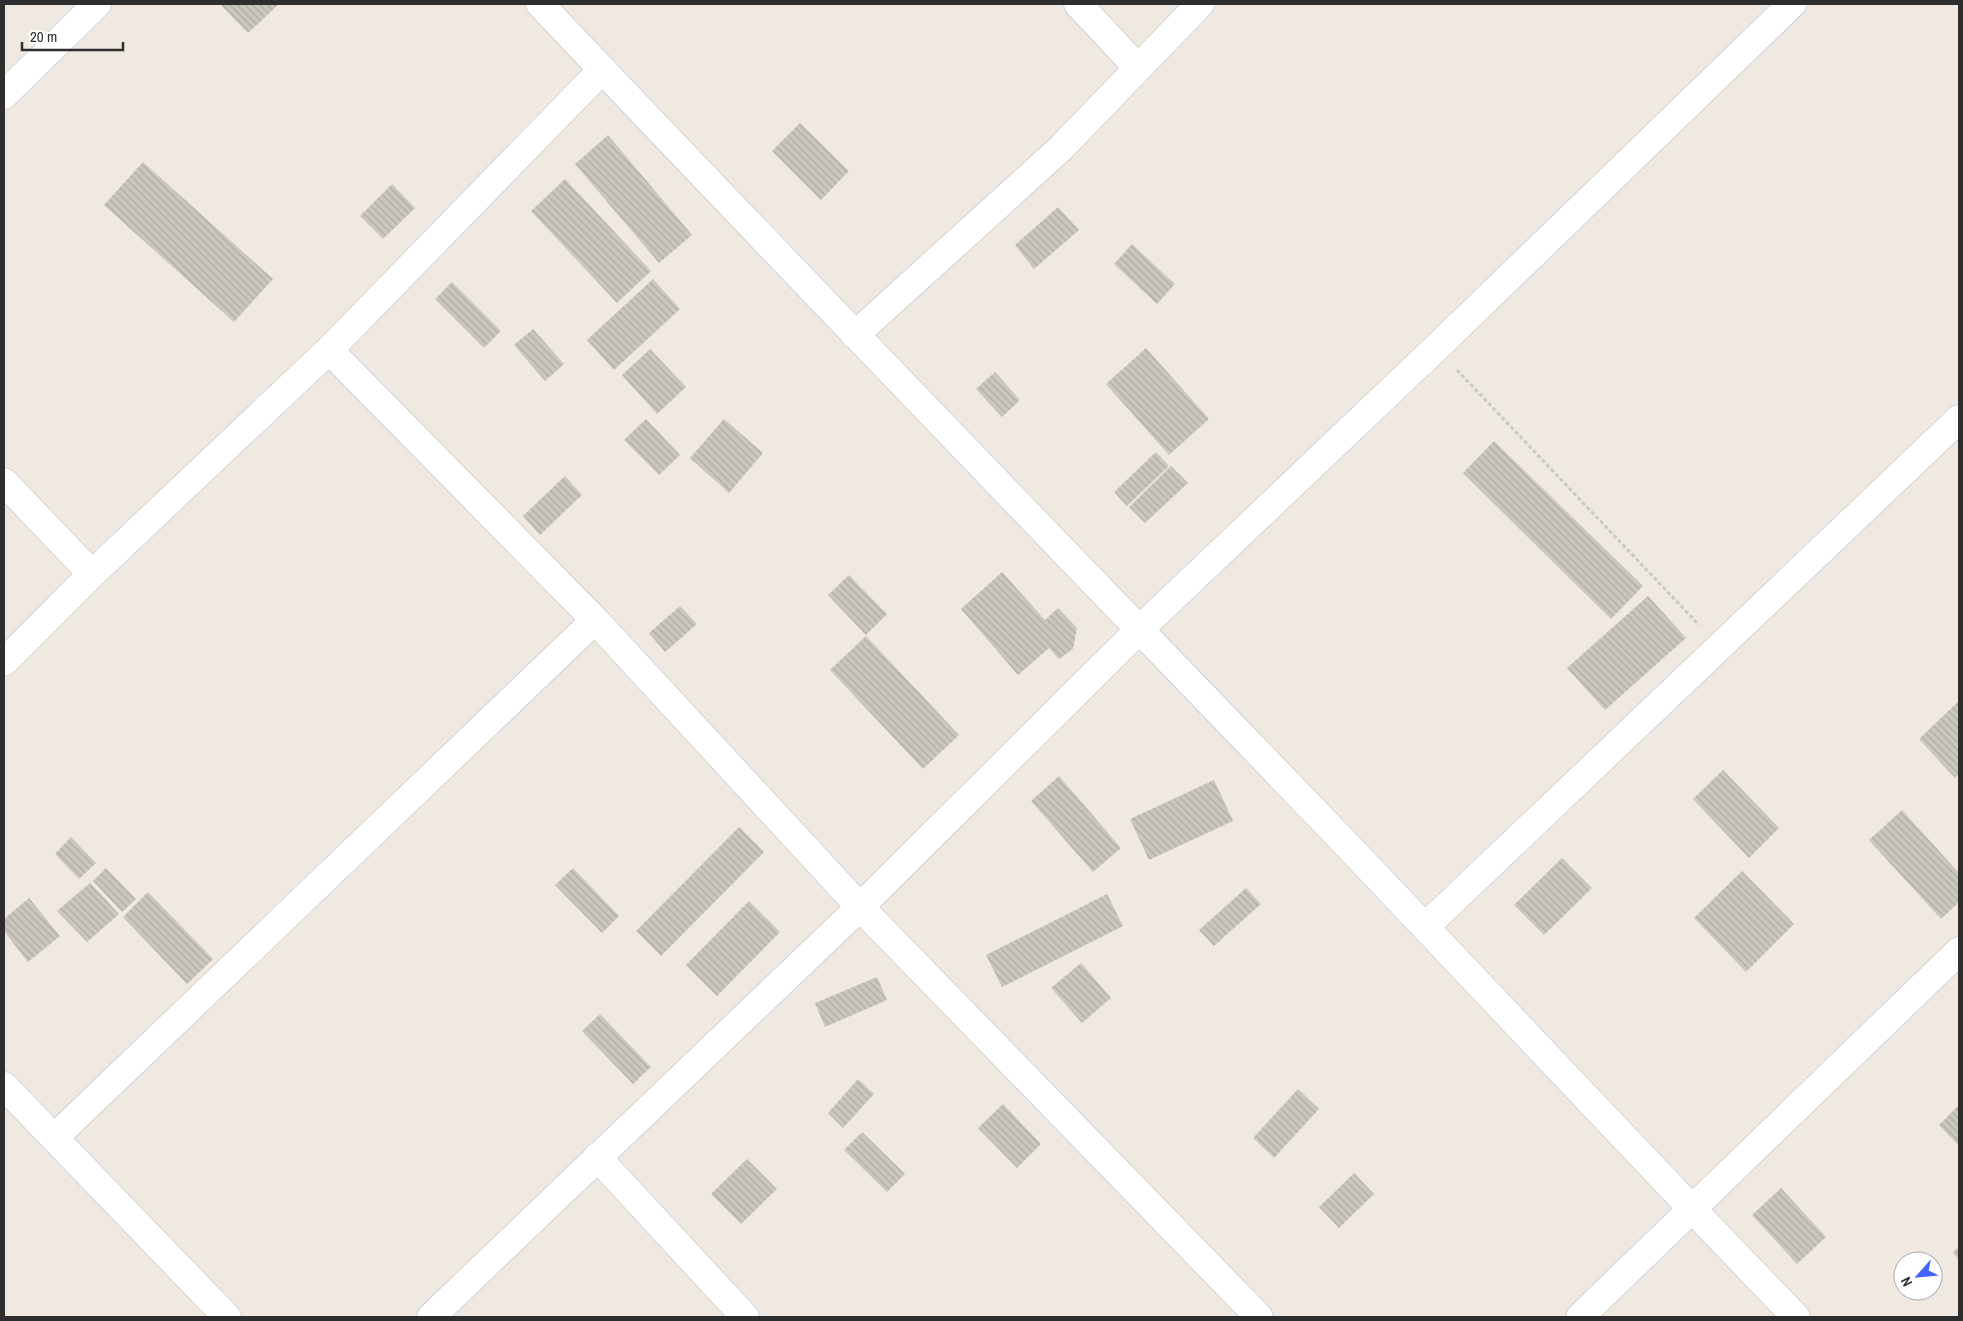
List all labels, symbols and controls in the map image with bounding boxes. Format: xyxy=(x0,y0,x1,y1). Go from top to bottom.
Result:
scale bar xyxy=(22,20,124,52)
text: 20 m xyxy=(30,26,57,47)
north arrow xyxy=(1893,1251,1943,1301)
text: N xyxy=(1897,1274,1916,1290)

